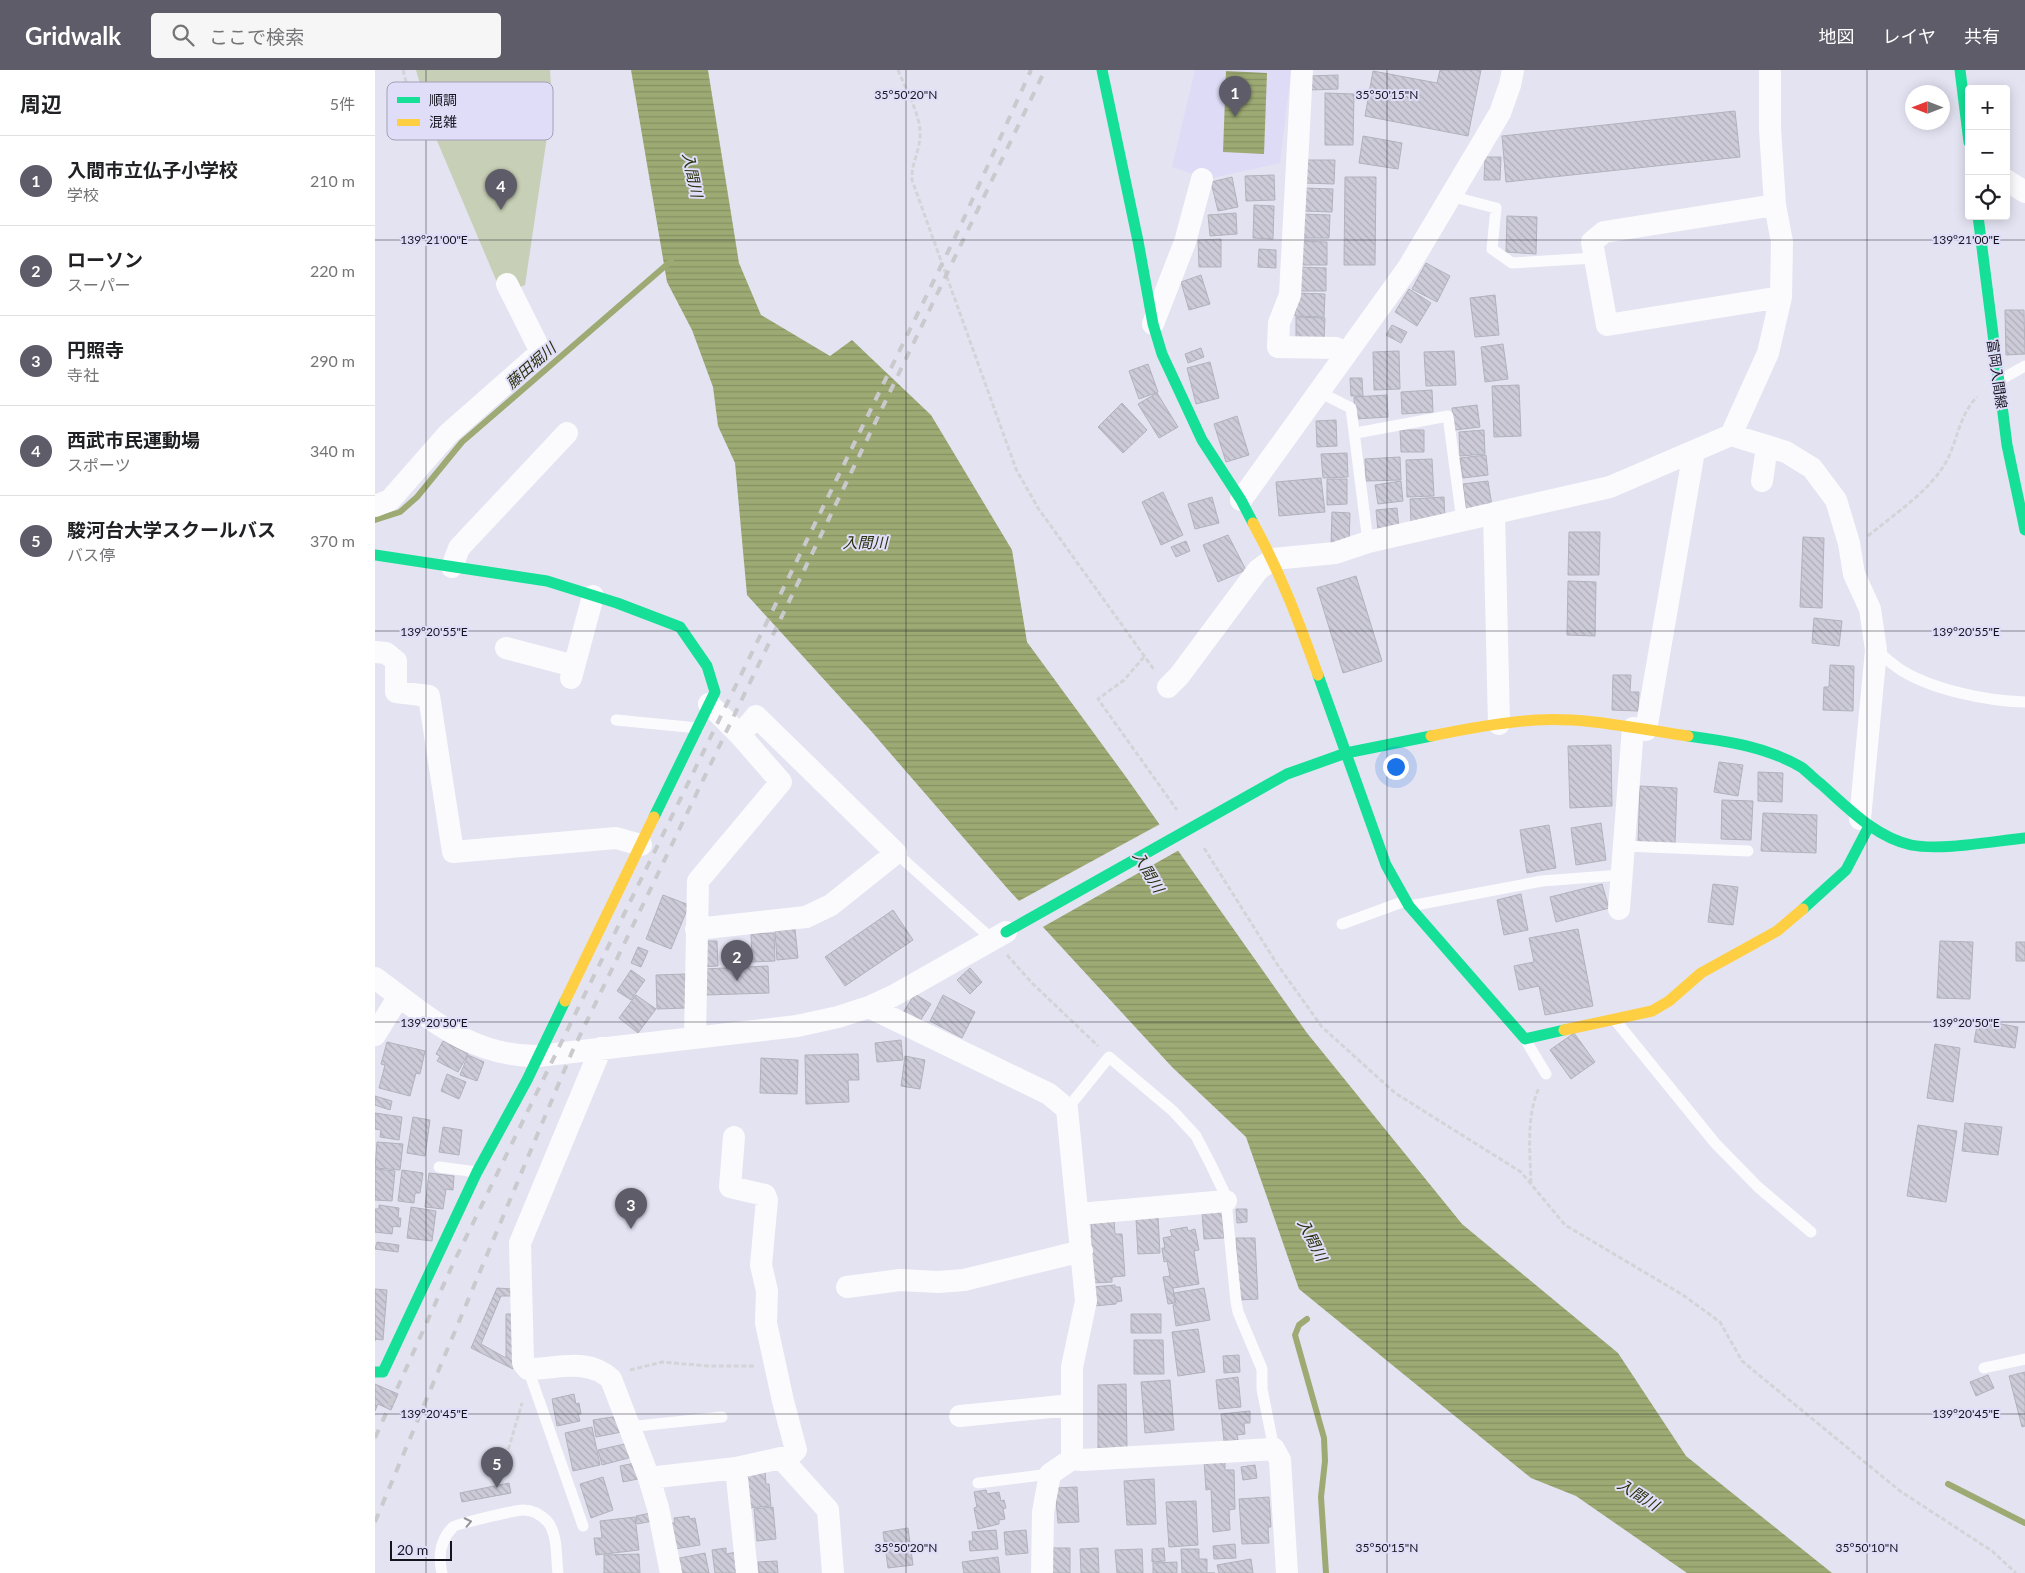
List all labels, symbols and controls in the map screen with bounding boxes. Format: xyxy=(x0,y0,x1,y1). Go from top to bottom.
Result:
search box xyxy=(151,13,501,58)
text: Gridwalk xyxy=(25,21,121,50)
icon: search xyxy=(169,21,197,49)
text: ここで検索 xyxy=(209,25,304,48)
text: 地図 xyxy=(1819,25,1855,47)
text: レイヤ xyxy=(1883,25,1936,47)
text: 共有 xyxy=(1964,25,2000,47)
pin: 1 xyxy=(1219,76,1251,117)
legend xyxy=(387,82,553,140)
north arrow xyxy=(1905,85,1950,130)
map controls xyxy=(1965,85,2010,220)
button: + xyxy=(1965,85,2010,130)
text: 35°50'20"N xyxy=(875,87,937,102)
text: 35°50'15"N xyxy=(1356,87,1418,102)
text: 周辺 xyxy=(20,91,62,116)
text: 順調 xyxy=(429,91,457,108)
text: 5件 xyxy=(330,94,355,113)
text: 混雑 xyxy=(429,113,457,130)
button: − xyxy=(1965,130,2010,175)
water label: 入間川 xyxy=(679,151,707,201)
text: 入間市立仏子小学校 xyxy=(67,158,238,181)
pin: 4 xyxy=(485,169,517,210)
text: 1 xyxy=(31,171,41,190)
text: 210 m xyxy=(310,171,355,190)
button: locate xyxy=(1965,175,2010,220)
text: 学校 xyxy=(67,185,99,204)
text: 139°21'00"E xyxy=(400,232,468,247)
text: 139°21'00"E xyxy=(1932,232,2000,247)
text: ローソン xyxy=(67,248,143,271)
text: 2 xyxy=(31,261,41,280)
text: 220 m xyxy=(310,261,355,280)
text: スーパー xyxy=(67,275,131,294)
water label: 藤田堀川 xyxy=(502,337,560,392)
text: 円照寺 xyxy=(67,338,124,361)
street label: 富岡入間線 xyxy=(1984,338,2011,410)
text: 3 xyxy=(31,351,41,370)
text: 290 m xyxy=(310,351,355,370)
text: 寺社 xyxy=(67,365,99,384)
text: 西武市民運動場 xyxy=(67,428,200,451)
text: 4 xyxy=(31,441,41,460)
text: 340 m xyxy=(310,441,355,460)
text: スポーツ xyxy=(67,455,131,474)
text: 駿河台大学スクールバス xyxy=(67,518,276,541)
text: 5 xyxy=(31,531,41,550)
text: 370 m xyxy=(310,531,355,550)
water label: 入間川 xyxy=(842,533,889,551)
text: バス停 xyxy=(67,545,115,564)
text: 139°20'55"E xyxy=(400,624,468,639)
text: 139°20'55"E xyxy=(1932,624,2000,639)
your location xyxy=(1383,754,1409,780)
water label: 入間川 xyxy=(1130,848,1169,897)
pin: 2 xyxy=(721,940,753,981)
text: 139°20'50"E xyxy=(400,1015,468,1030)
text: 139°20'50"E xyxy=(1932,1015,2000,1030)
pin: 3 xyxy=(615,1188,647,1229)
water label: 入間川 xyxy=(1295,1215,1332,1265)
text: 139°20'45"E xyxy=(400,1406,468,1421)
text: 139°20'45"E xyxy=(1932,1406,2000,1421)
pin: 5 xyxy=(481,1447,513,1488)
water label: 入間川 xyxy=(1615,1475,1664,1515)
one-way arrow xyxy=(463,1517,472,1528)
scale bar xyxy=(390,1538,453,1561)
text: 35°50'20"N xyxy=(875,1540,937,1555)
text: 35°50'15"N xyxy=(1356,1540,1418,1555)
text: 35°50'10"N xyxy=(1836,1540,1898,1555)
text: 20 m xyxy=(397,1541,428,1558)

